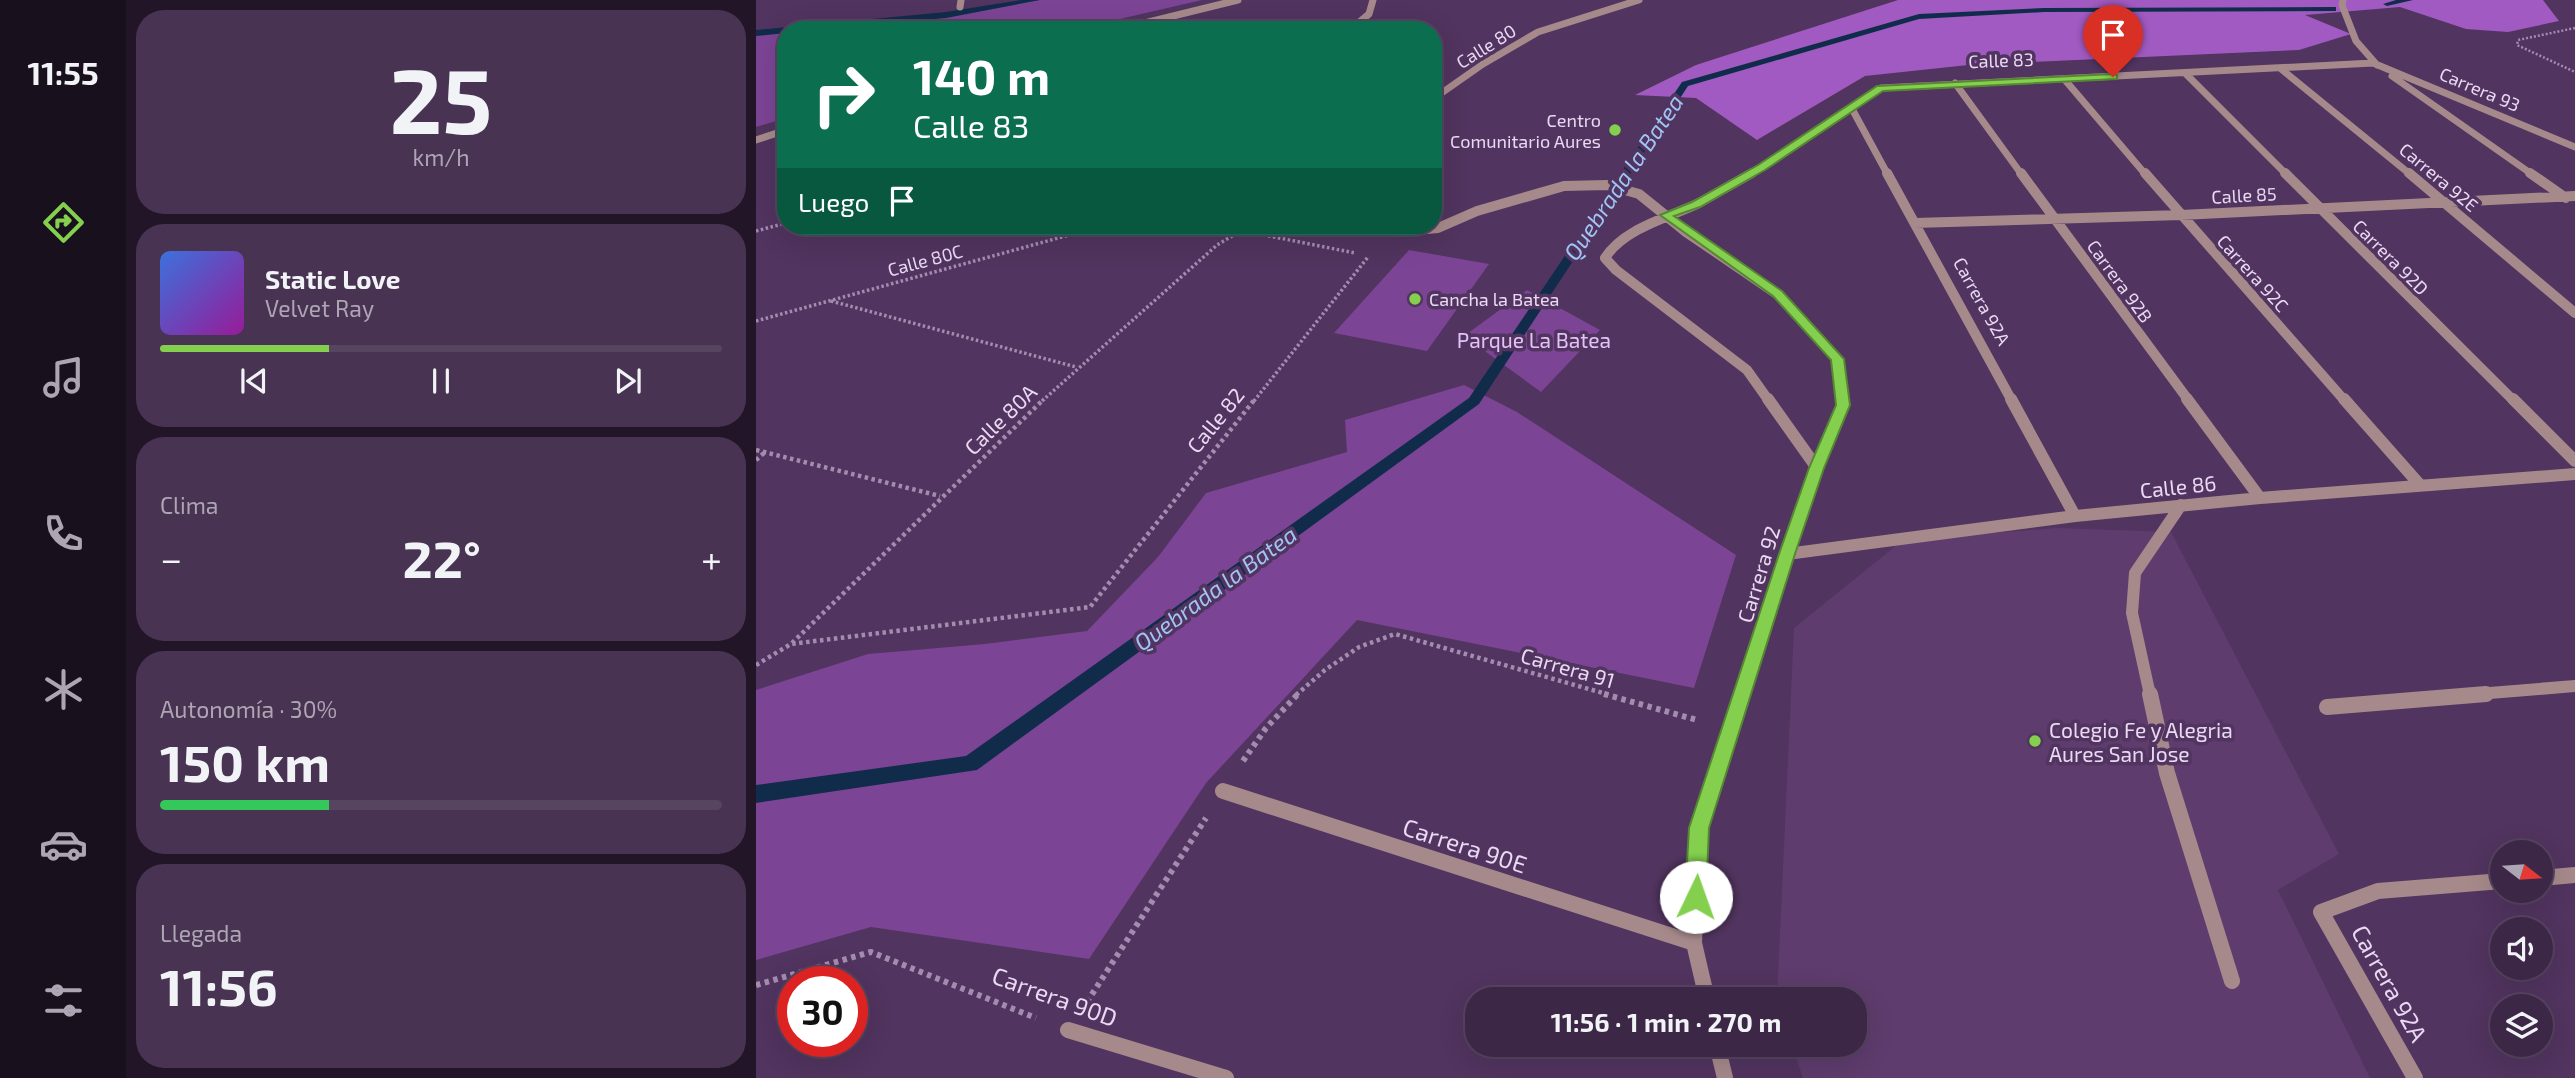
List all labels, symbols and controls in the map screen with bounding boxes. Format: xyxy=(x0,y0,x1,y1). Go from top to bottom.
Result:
pin xyxy=(2083,5,2143,77)
icon: arrive xyxy=(2094,16,2132,54)
street label: Calle 80 xyxy=(1452,19,1520,73)
text: 25 xyxy=(389,43,493,152)
text: 140 m xyxy=(913,46,1050,105)
street label: Calle 83 xyxy=(1968,48,2034,72)
icon: right xyxy=(798,49,889,140)
text: 11:55 xyxy=(27,53,99,91)
street label: Carrera 93 xyxy=(2436,62,2524,116)
water label: Quebrada la Batea xyxy=(1557,89,1689,265)
text: Calle 83 xyxy=(913,106,1029,144)
place label: Centro Comunitario Aures xyxy=(1450,109,1601,152)
marker: Centro Comunitario Aures xyxy=(1607,122,1623,138)
street label: Carrera 92E xyxy=(2395,138,2483,216)
text: km/h xyxy=(412,143,470,171)
icon: arrive xyxy=(883,182,921,220)
street label: Calle 85 xyxy=(2211,182,2277,208)
text: Luego xyxy=(798,186,869,217)
icon: directions xyxy=(39,198,88,247)
street label: Carrera 92D xyxy=(2349,215,2433,299)
street label: Carrera 92C xyxy=(2213,230,2293,316)
street label: Carrera 92B xyxy=(2083,235,2157,327)
street label: Calle 80C xyxy=(885,239,965,281)
street label: Carrera 92A xyxy=(1949,253,2015,349)
text: Static Love xyxy=(265,263,401,294)
place label: Cancha la Batea xyxy=(1429,288,1559,310)
marker: Cancha la Batea xyxy=(1407,291,1423,307)
text: Velvet Ray xyxy=(265,294,374,322)
park label: Parque La Batea xyxy=(1457,327,1611,352)
icon: music xyxy=(39,353,88,402)
icon: previous xyxy=(235,362,273,400)
icon: pause xyxy=(422,362,460,400)
icon: next xyxy=(609,362,647,400)
street label: Calle 80A xyxy=(959,379,1041,459)
street label: Calle 82 xyxy=(1181,382,1249,458)
street label: Calle 86 xyxy=(2139,470,2217,502)
text: Clima xyxy=(160,491,218,519)
icon: phone xyxy=(39,509,88,558)
water label: Quebrada la Batea xyxy=(1128,520,1302,656)
street label: Carrera 92 xyxy=(1731,523,1785,625)
text: 22° xyxy=(402,526,481,588)
text: − xyxy=(160,535,182,581)
text: + xyxy=(701,535,722,581)
street label: Carrera 91 xyxy=(1518,642,1618,692)
icon: climate xyxy=(39,665,88,714)
text: Autonomía · 30% xyxy=(160,695,337,723)
place label: Colegio Fe y Alegria Aures San Jose xyxy=(2049,717,2233,766)
text: 150 km xyxy=(160,730,330,792)
marker: Colegio Fe y Alegria Aures San Jose xyxy=(2027,733,2043,749)
street label: Carrera 90E xyxy=(1399,811,1531,879)
icon: car xyxy=(39,820,88,869)
north arrow xyxy=(2490,840,2553,903)
map controls xyxy=(2490,840,2553,1057)
position arrow xyxy=(1659,860,1733,934)
button: sound xyxy=(2490,917,2553,980)
text: Llegada xyxy=(160,919,242,947)
street label: Carrera 92A xyxy=(2346,920,2434,1046)
text: 11:56 xyxy=(160,954,278,1016)
street label: Carrera 90D xyxy=(989,960,1121,1032)
speed limit sign: 30 xyxy=(777,966,868,1057)
icon: filters xyxy=(39,976,88,1025)
button: layers xyxy=(2490,994,2553,1057)
text: 11:56 · 1 min · 270 m xyxy=(1551,1006,1781,1037)

